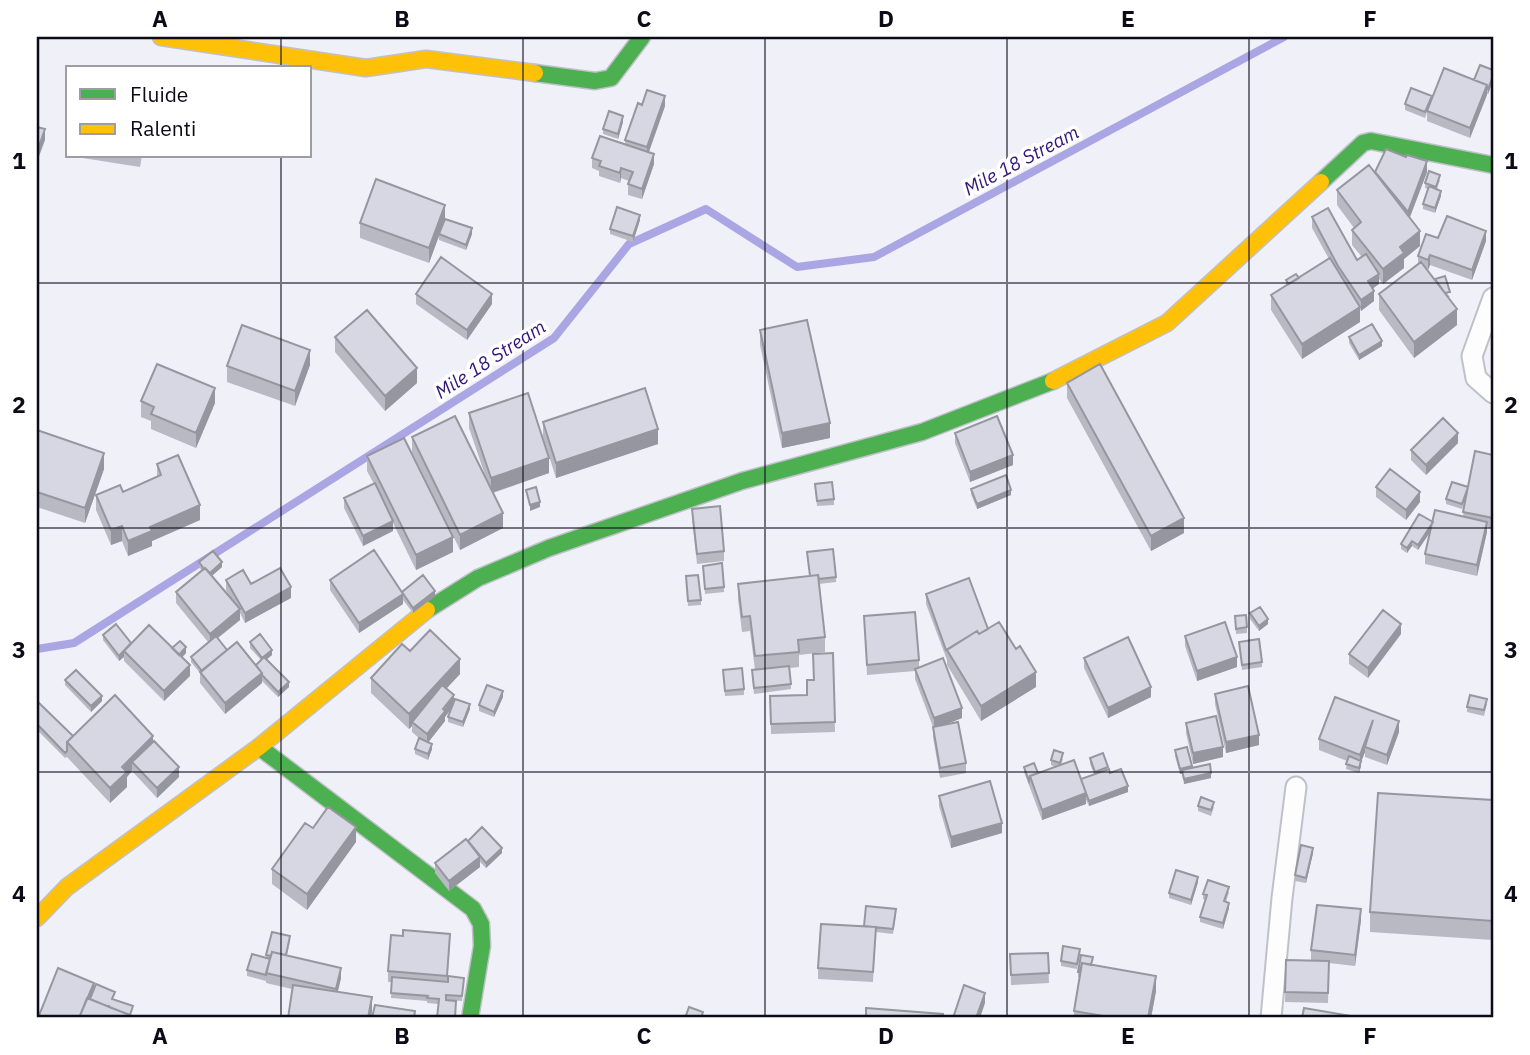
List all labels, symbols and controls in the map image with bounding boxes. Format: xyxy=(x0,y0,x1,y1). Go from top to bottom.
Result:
text: A xyxy=(152,3,168,33)
text: B xyxy=(394,3,410,33)
text: C xyxy=(637,3,652,33)
text: D xyxy=(878,3,894,33)
text: E xyxy=(1121,3,1135,33)
text: F xyxy=(1363,3,1377,33)
legend xyxy=(66,66,312,158)
text: Fluide xyxy=(130,80,188,108)
text: Ralenti xyxy=(130,114,196,142)
water label: Mile 18 Stream xyxy=(959,120,1083,200)
text: 1 xyxy=(12,145,26,175)
text: 1 xyxy=(1504,145,1518,175)
water label: Mile 18 Stream xyxy=(430,314,550,404)
text: 2 xyxy=(12,389,26,419)
text: 2 xyxy=(1504,389,1518,419)
text: 3 xyxy=(12,634,26,664)
text: 3 xyxy=(1504,634,1518,664)
text: 4 xyxy=(12,878,26,908)
text: 4 xyxy=(1504,878,1518,908)
text: A xyxy=(152,1020,168,1050)
text: B xyxy=(394,1020,410,1050)
text: C xyxy=(637,1020,652,1050)
text: D xyxy=(878,1020,894,1050)
text: E xyxy=(1121,1020,1135,1050)
text: F xyxy=(1363,1020,1377,1050)

